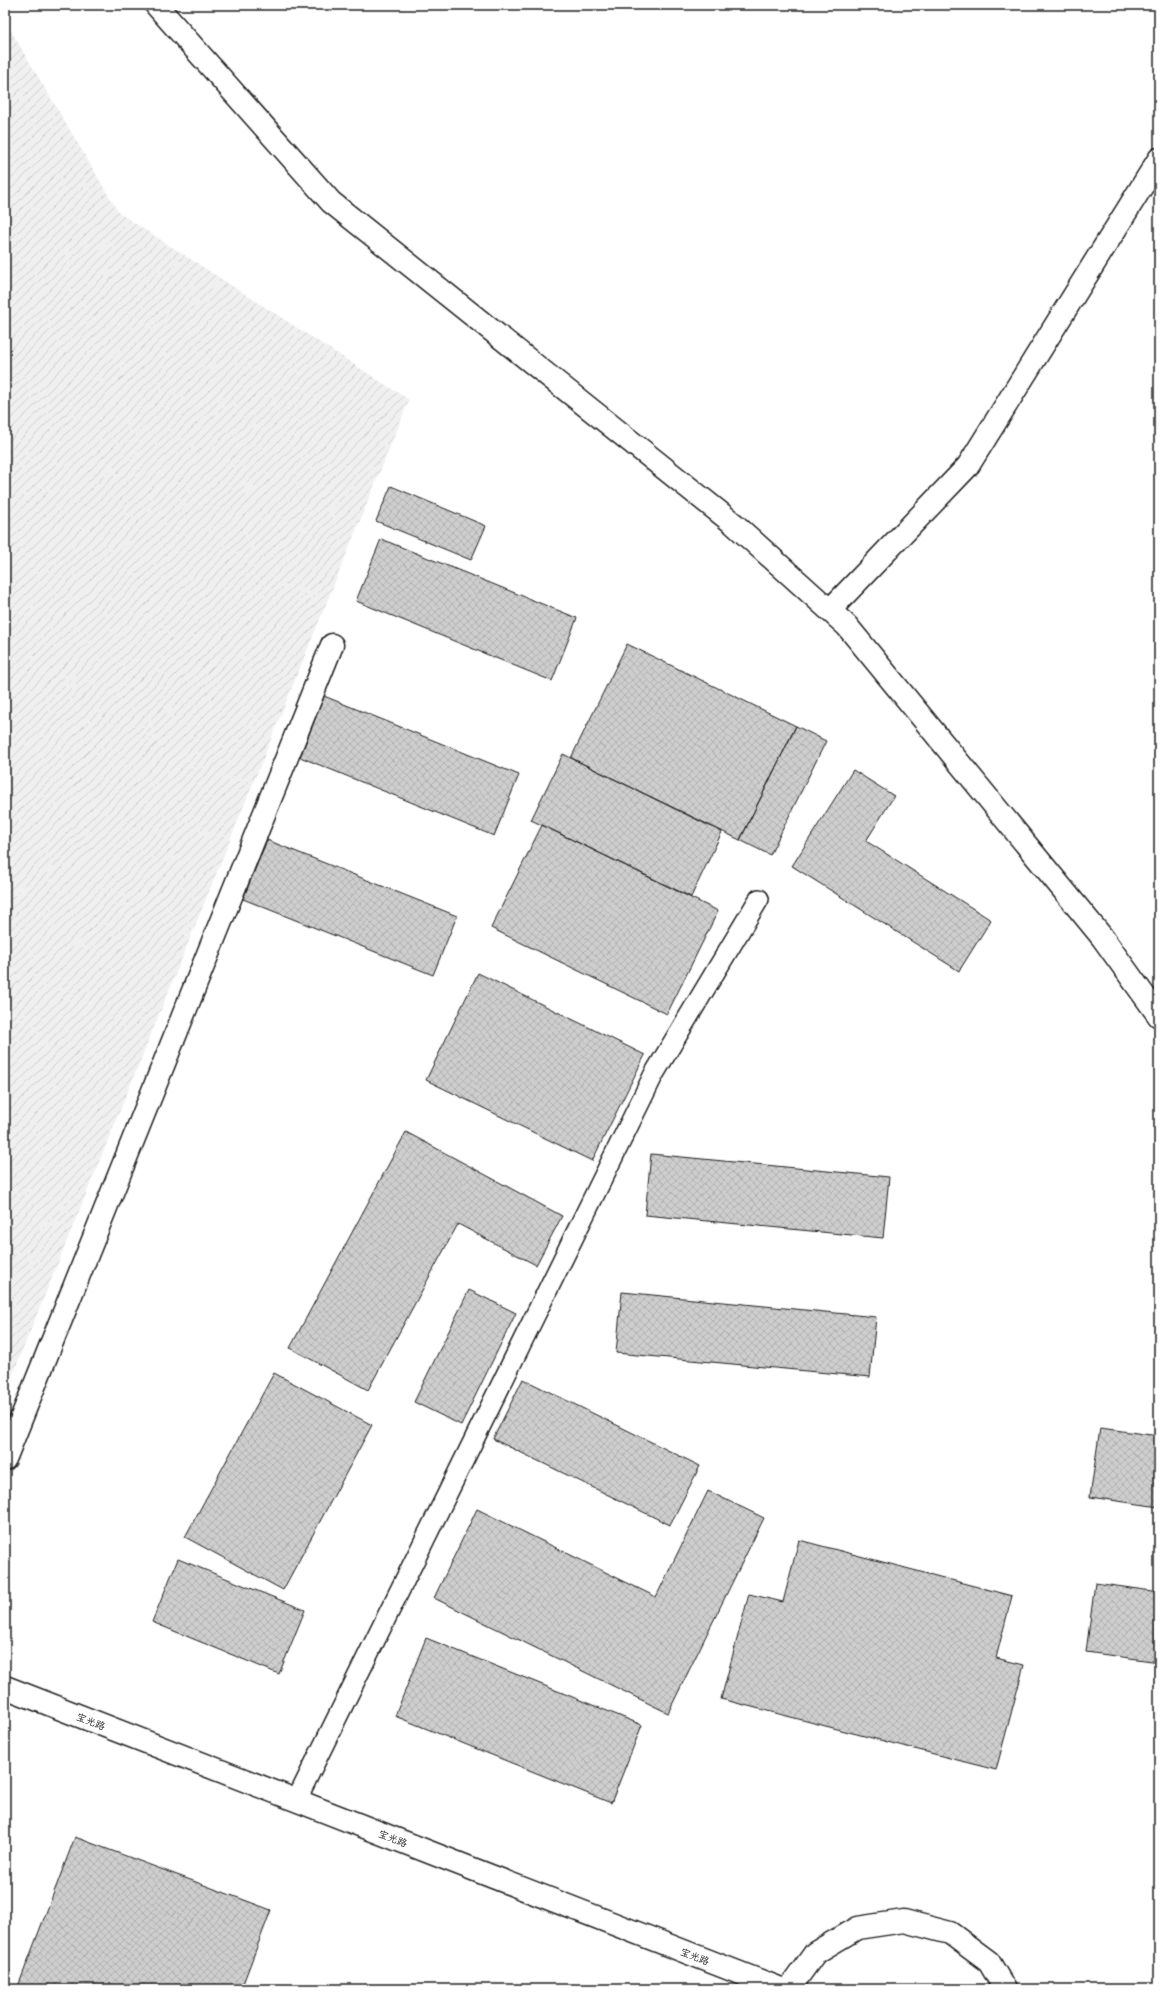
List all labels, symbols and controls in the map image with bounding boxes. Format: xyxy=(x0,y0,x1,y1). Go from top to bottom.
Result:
street label: 宝光路 xyxy=(74,1709,108,1733)
street label: 宝光路 xyxy=(376,1826,410,1850)
street label: 宝光路 xyxy=(678,1944,712,1968)

